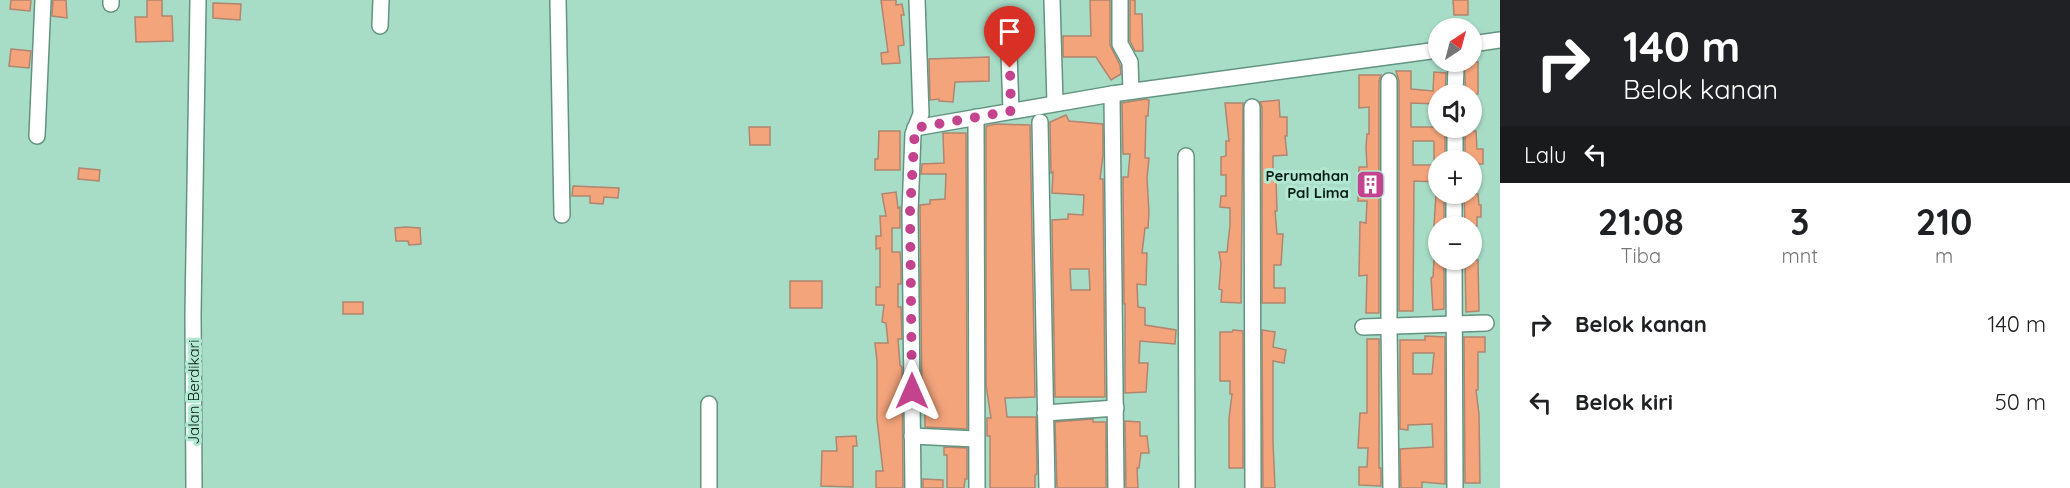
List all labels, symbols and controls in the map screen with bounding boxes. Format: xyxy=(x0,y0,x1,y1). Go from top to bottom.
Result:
pin xyxy=(984,6,1035,68)
icon: arrive xyxy=(993,15,1026,48)
north arrow xyxy=(1428,18,1482,72)
map controls xyxy=(1428,18,1482,270)
text: 140 m xyxy=(1623,20,1740,73)
icon: right xyxy=(1524,24,1602,102)
text: Belok kanan xyxy=(1623,72,1778,106)
button: sound xyxy=(1428,84,1482,138)
icon: left xyxy=(1579,138,1612,171)
text: Lalu xyxy=(1524,141,1567,169)
button: + xyxy=(1428,150,1482,204)
place label: Perumahan Pal Lima xyxy=(1266,166,1349,202)
building icon: Perumahan Pal Lima xyxy=(1354,168,1386,200)
text: 21:08 xyxy=(1598,199,1684,244)
text: 3 xyxy=(1790,199,1809,244)
text: 210 xyxy=(1916,199,1972,244)
button: − xyxy=(1428,216,1482,270)
text: Tiba xyxy=(1620,243,1661,268)
text: mnt xyxy=(1781,243,1818,268)
text: m xyxy=(1935,243,1953,268)
icon: right xyxy=(1524,308,1557,341)
text: Belok kanan xyxy=(1575,310,1707,338)
text: 140 m xyxy=(1987,310,2046,338)
street label: Jalan Berdikari xyxy=(184,340,203,445)
position arrow xyxy=(880,359,944,423)
icon: left xyxy=(1524,386,1557,419)
text: Belok kiri xyxy=(1575,388,1673,416)
text: 50 m xyxy=(1995,388,2046,416)

